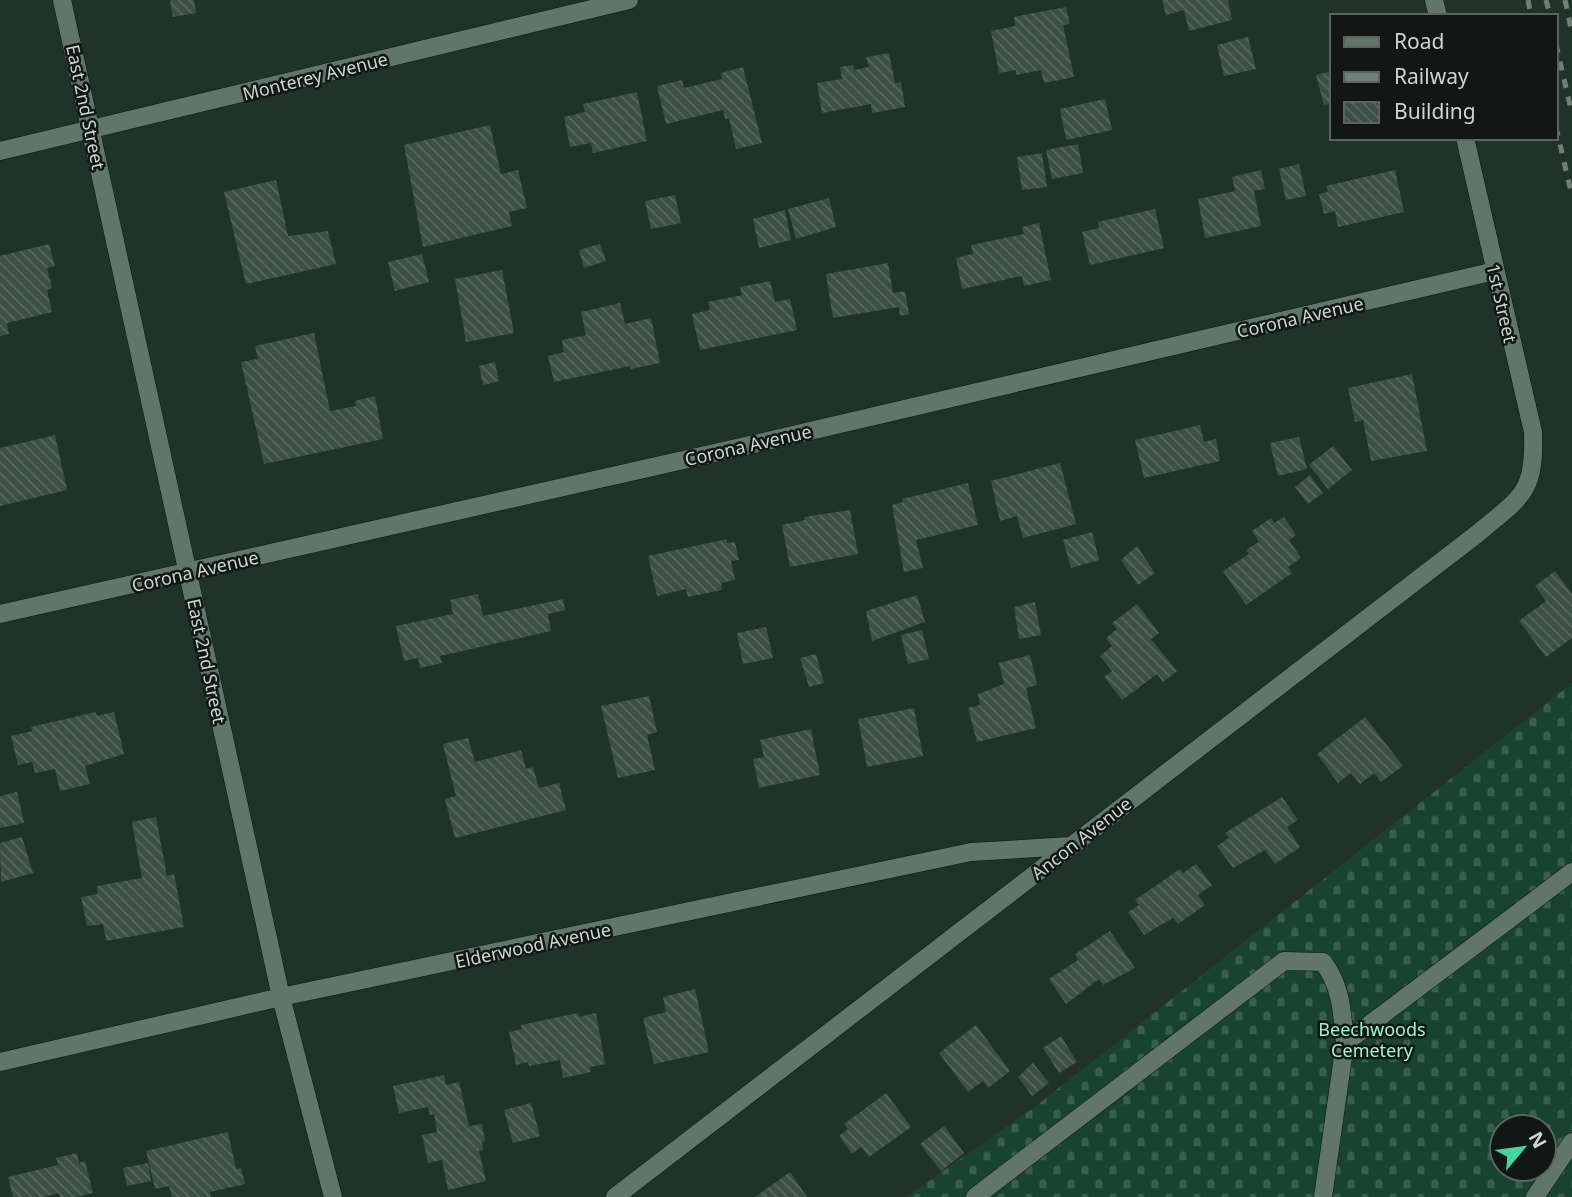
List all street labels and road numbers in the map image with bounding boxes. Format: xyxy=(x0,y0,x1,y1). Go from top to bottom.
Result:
street label: East 2nd Street xyxy=(61,42,111,172)
street label: Monterey Avenue xyxy=(240,46,390,106)
street label: 1st Street xyxy=(1481,261,1523,345)
street label: Corona Avenue xyxy=(1234,291,1366,343)
street label: Corona Avenue xyxy=(682,419,814,471)
street label: Corona Avenue xyxy=(129,545,261,597)
street label: East 2nd Street xyxy=(182,596,232,726)
street label: Ancon Avenue xyxy=(1026,791,1136,885)
street label: Elderwood Avenue xyxy=(453,917,613,973)

